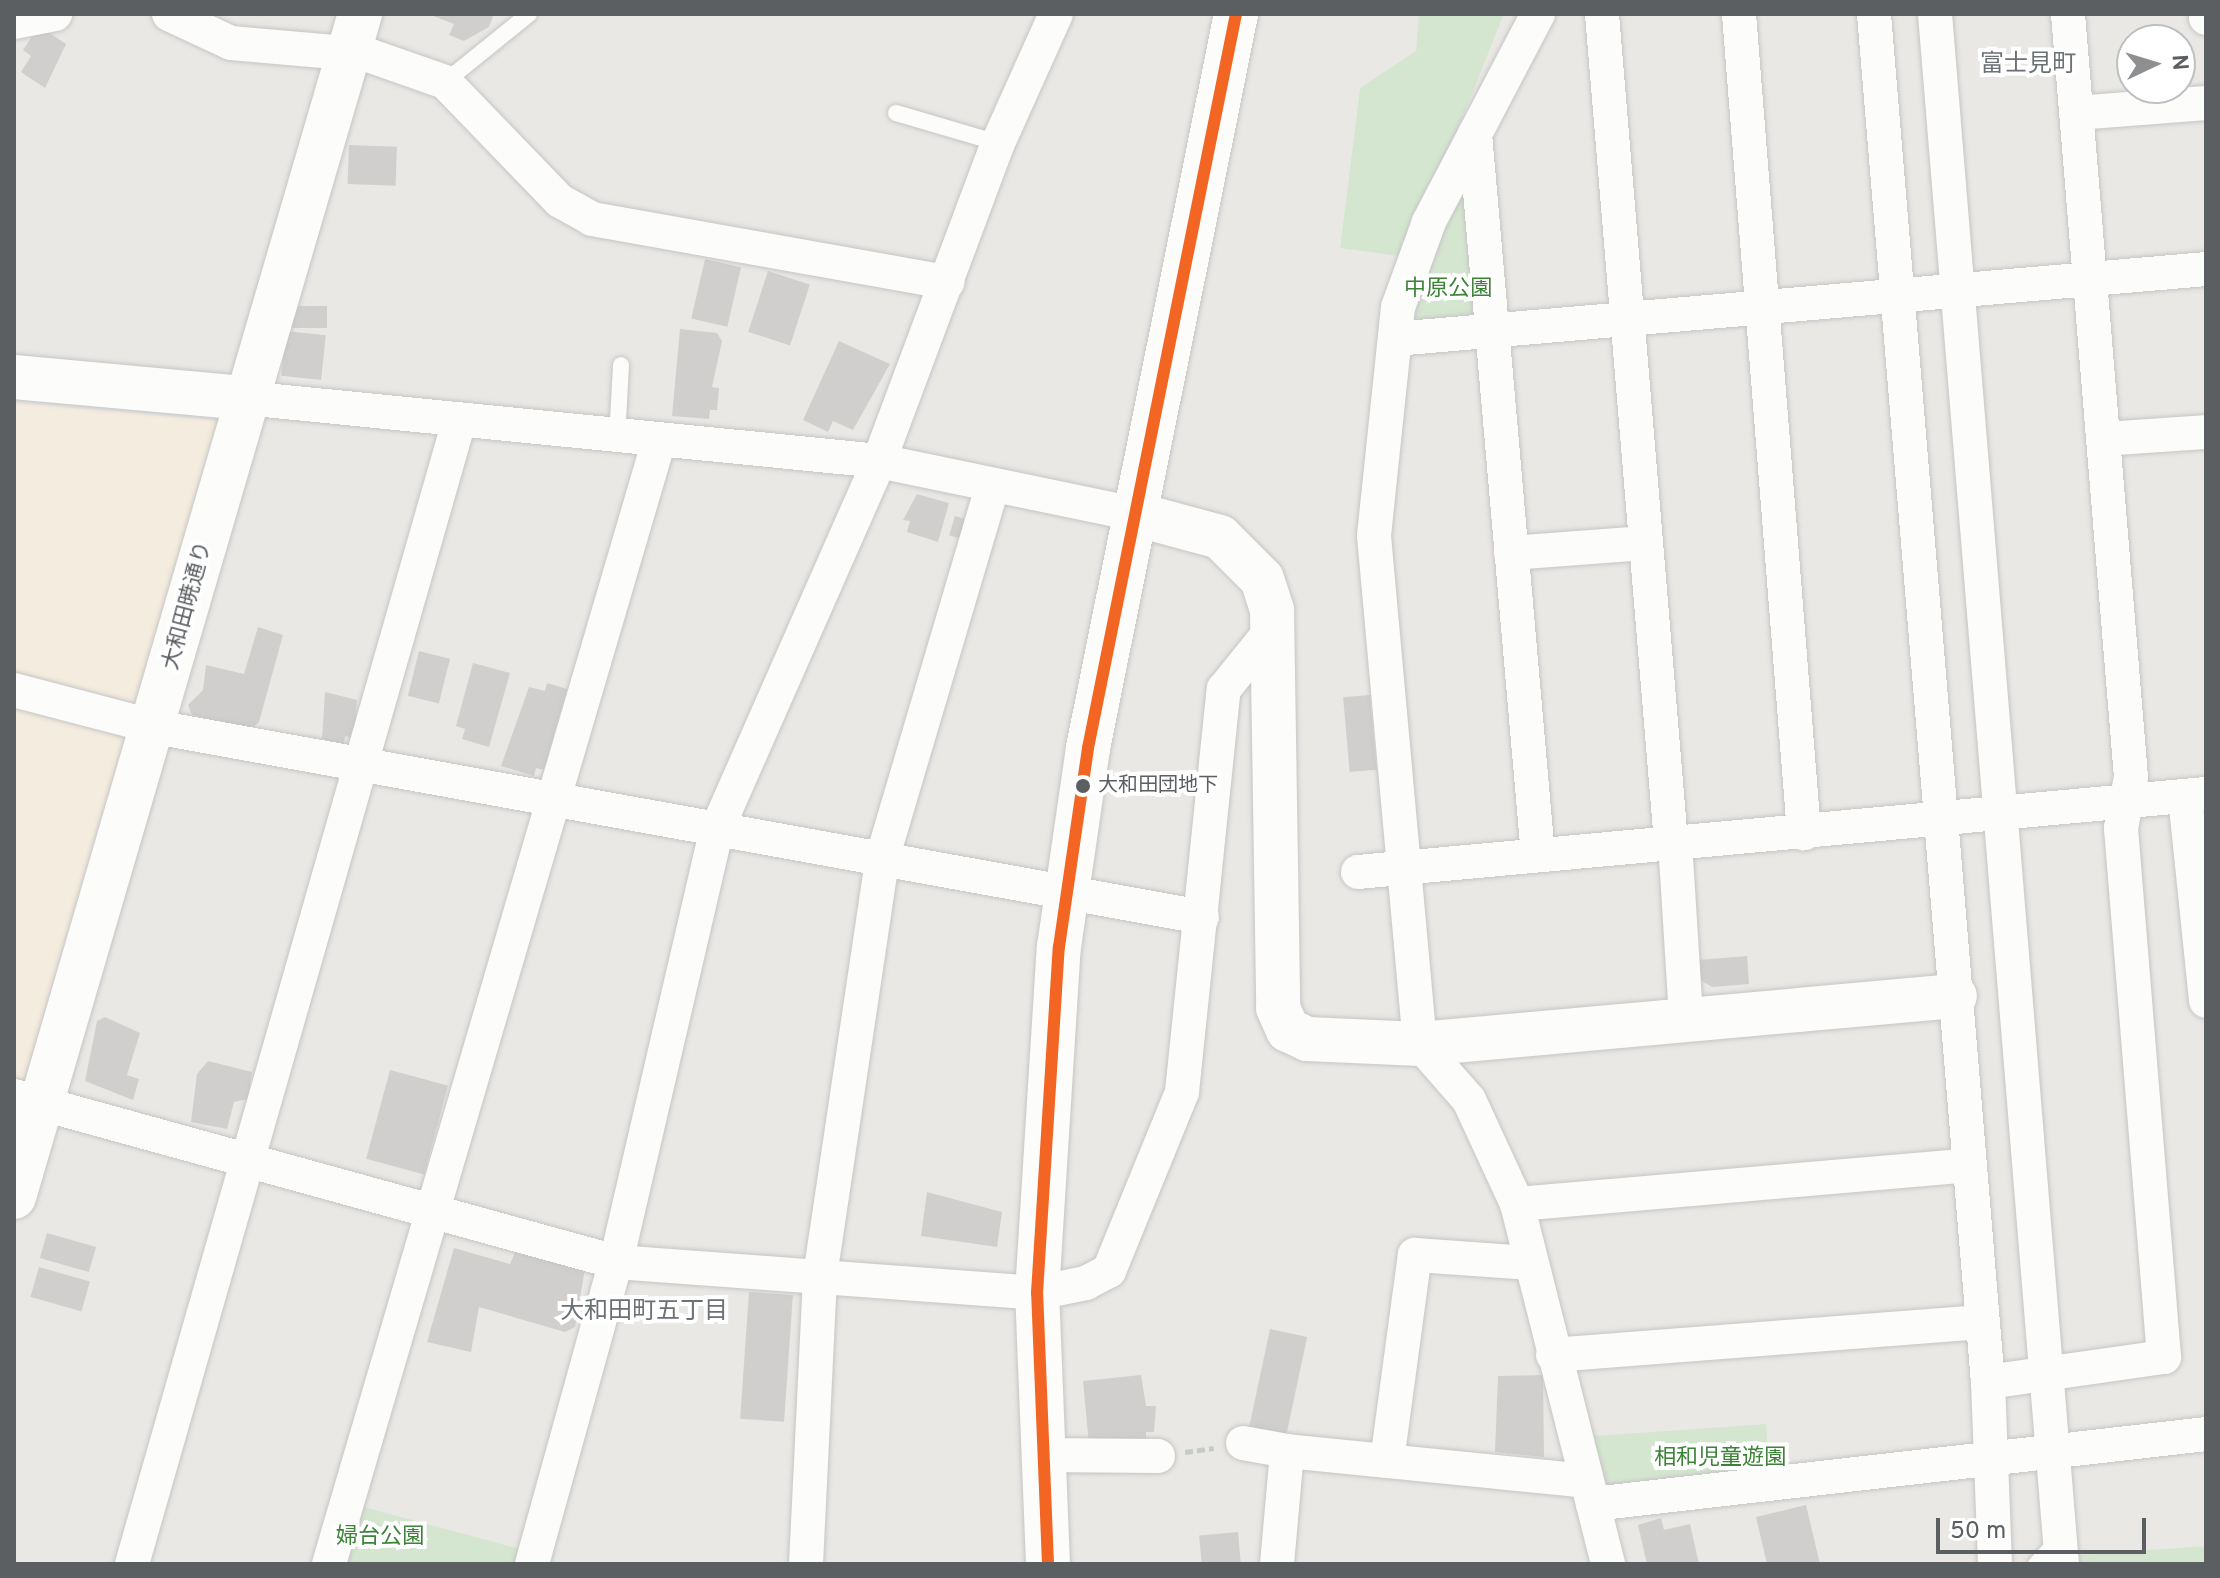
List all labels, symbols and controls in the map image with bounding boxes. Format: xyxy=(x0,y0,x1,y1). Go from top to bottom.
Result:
north arrow xyxy=(2116,24,2196,104)
district label: 富士見町 xyxy=(1980,52,2076,80)
text: N xyxy=(2164,54,2192,71)
park label: 中原公園 xyxy=(1404,277,1492,303)
street label: 大和田暁通り xyxy=(158,539,218,673)
place label: 大和田団地下 xyxy=(1098,774,1218,798)
marker: 大和田団地下 xyxy=(1075,778,1091,794)
district label: 大和田町五丁目 xyxy=(560,1299,728,1327)
park label: 相和児童遊園 xyxy=(1654,1446,1786,1472)
scale bar xyxy=(1940,1502,2150,1552)
text: 50 m xyxy=(1950,1517,2006,1547)
park label: 婦台公園 xyxy=(336,1525,424,1551)

